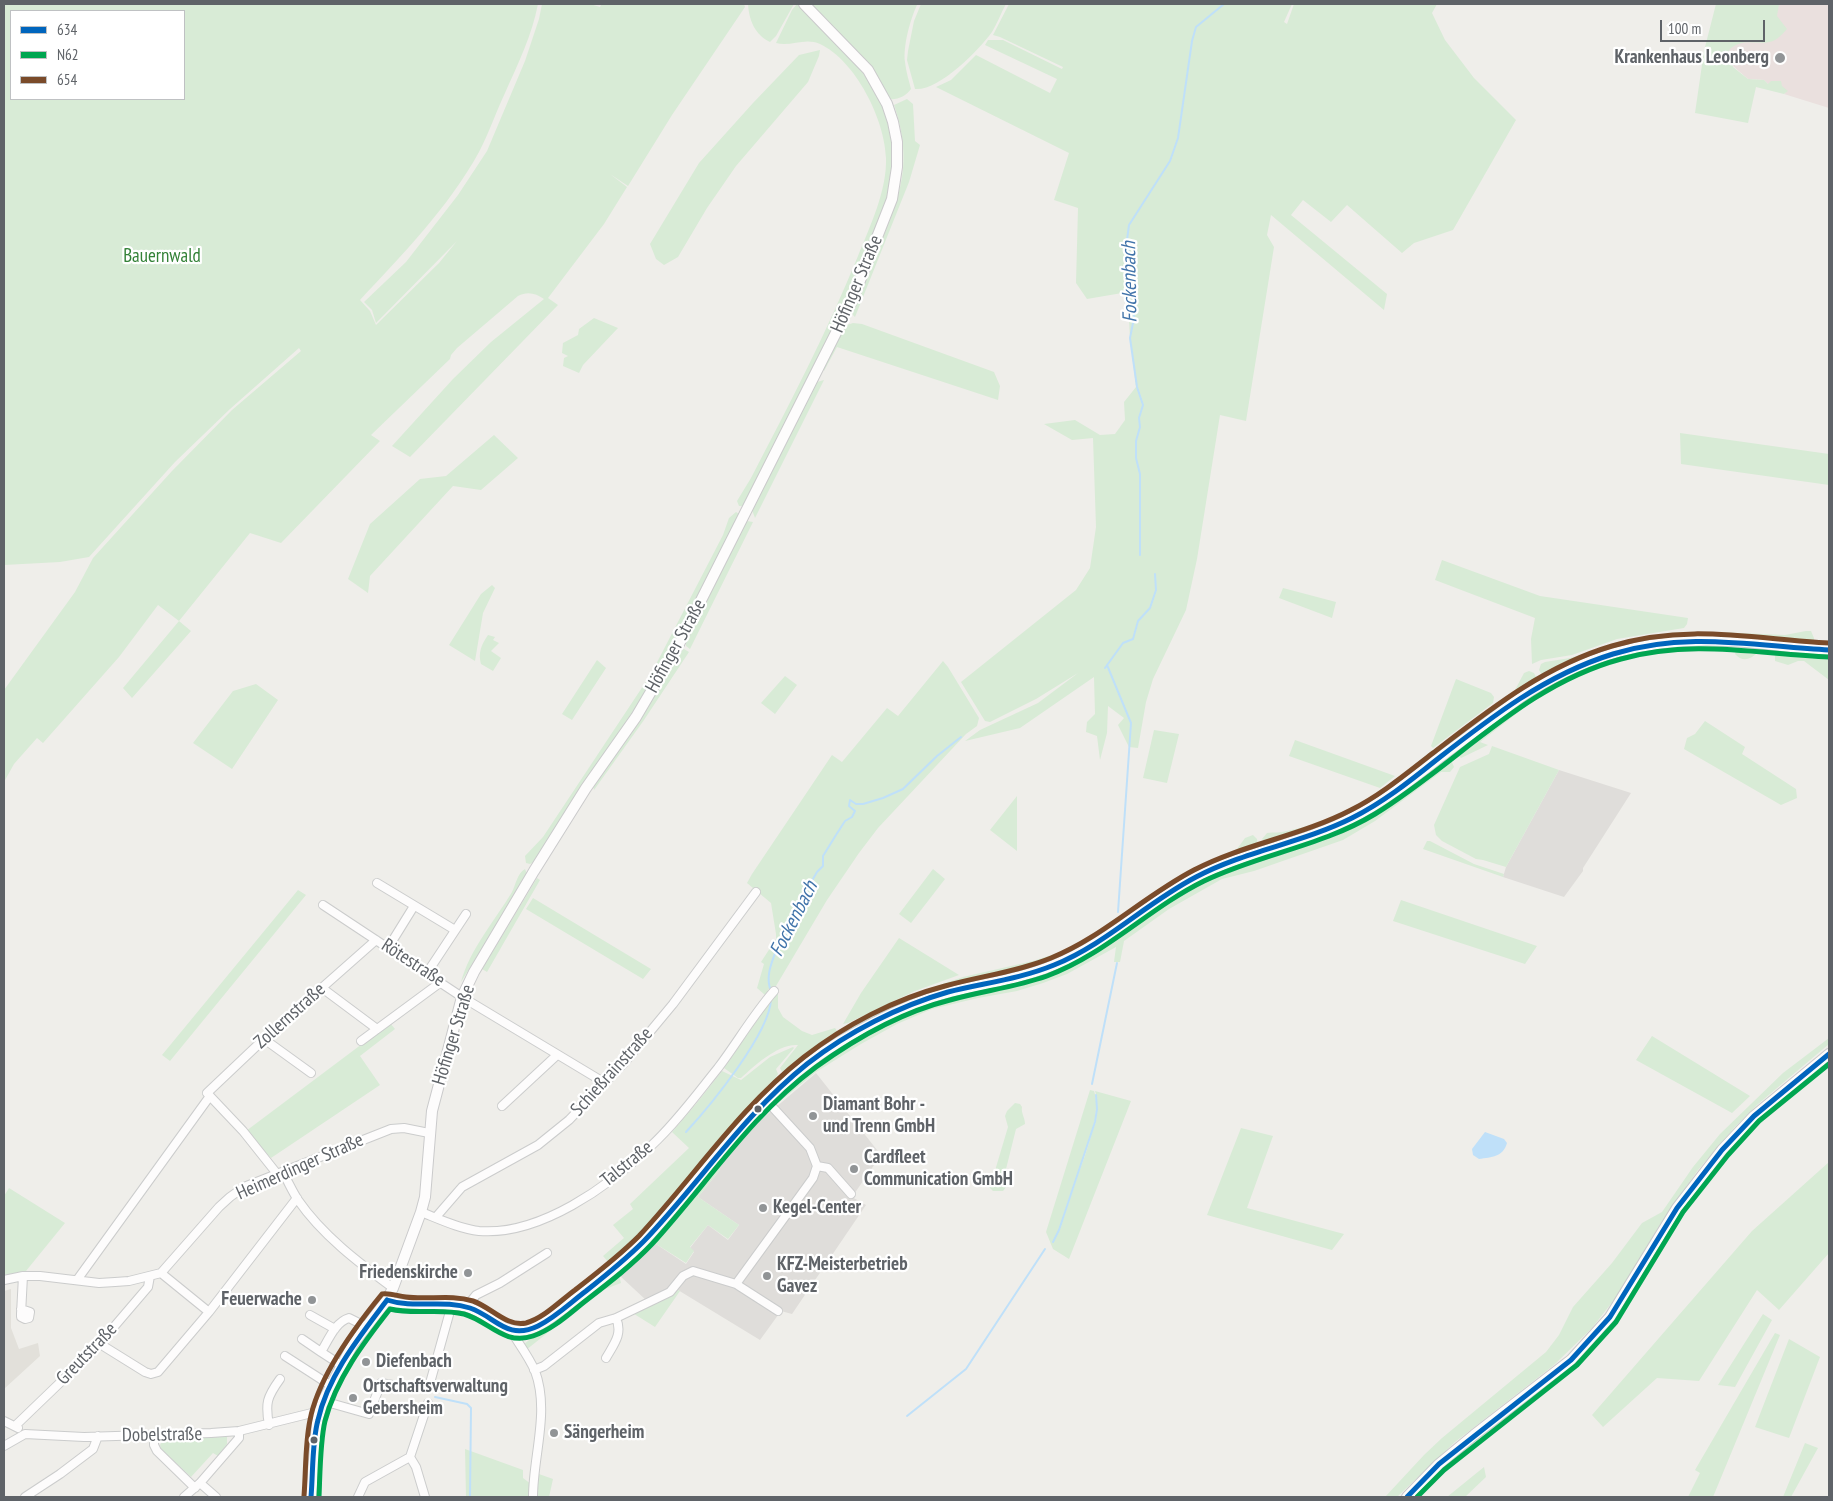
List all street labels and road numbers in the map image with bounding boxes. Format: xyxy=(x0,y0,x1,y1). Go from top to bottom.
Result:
street label: Höfinger Straße xyxy=(826,232,888,336)
street label: Höfinger Straße xyxy=(641,595,711,697)
street label: Rötestraße xyxy=(377,934,449,992)
street label: Zollernstraße xyxy=(250,978,330,1054)
street label: Höfinger Straße xyxy=(428,982,480,1088)
street label: Schießrainstraße xyxy=(566,1023,658,1121)
street label: Heimerdinger Straße xyxy=(233,1129,367,1205)
street label: Talstraße xyxy=(596,1136,658,1192)
street label: Greutstraße xyxy=(52,1318,122,1390)
street label: Dobelstraße xyxy=(122,1423,202,1447)

